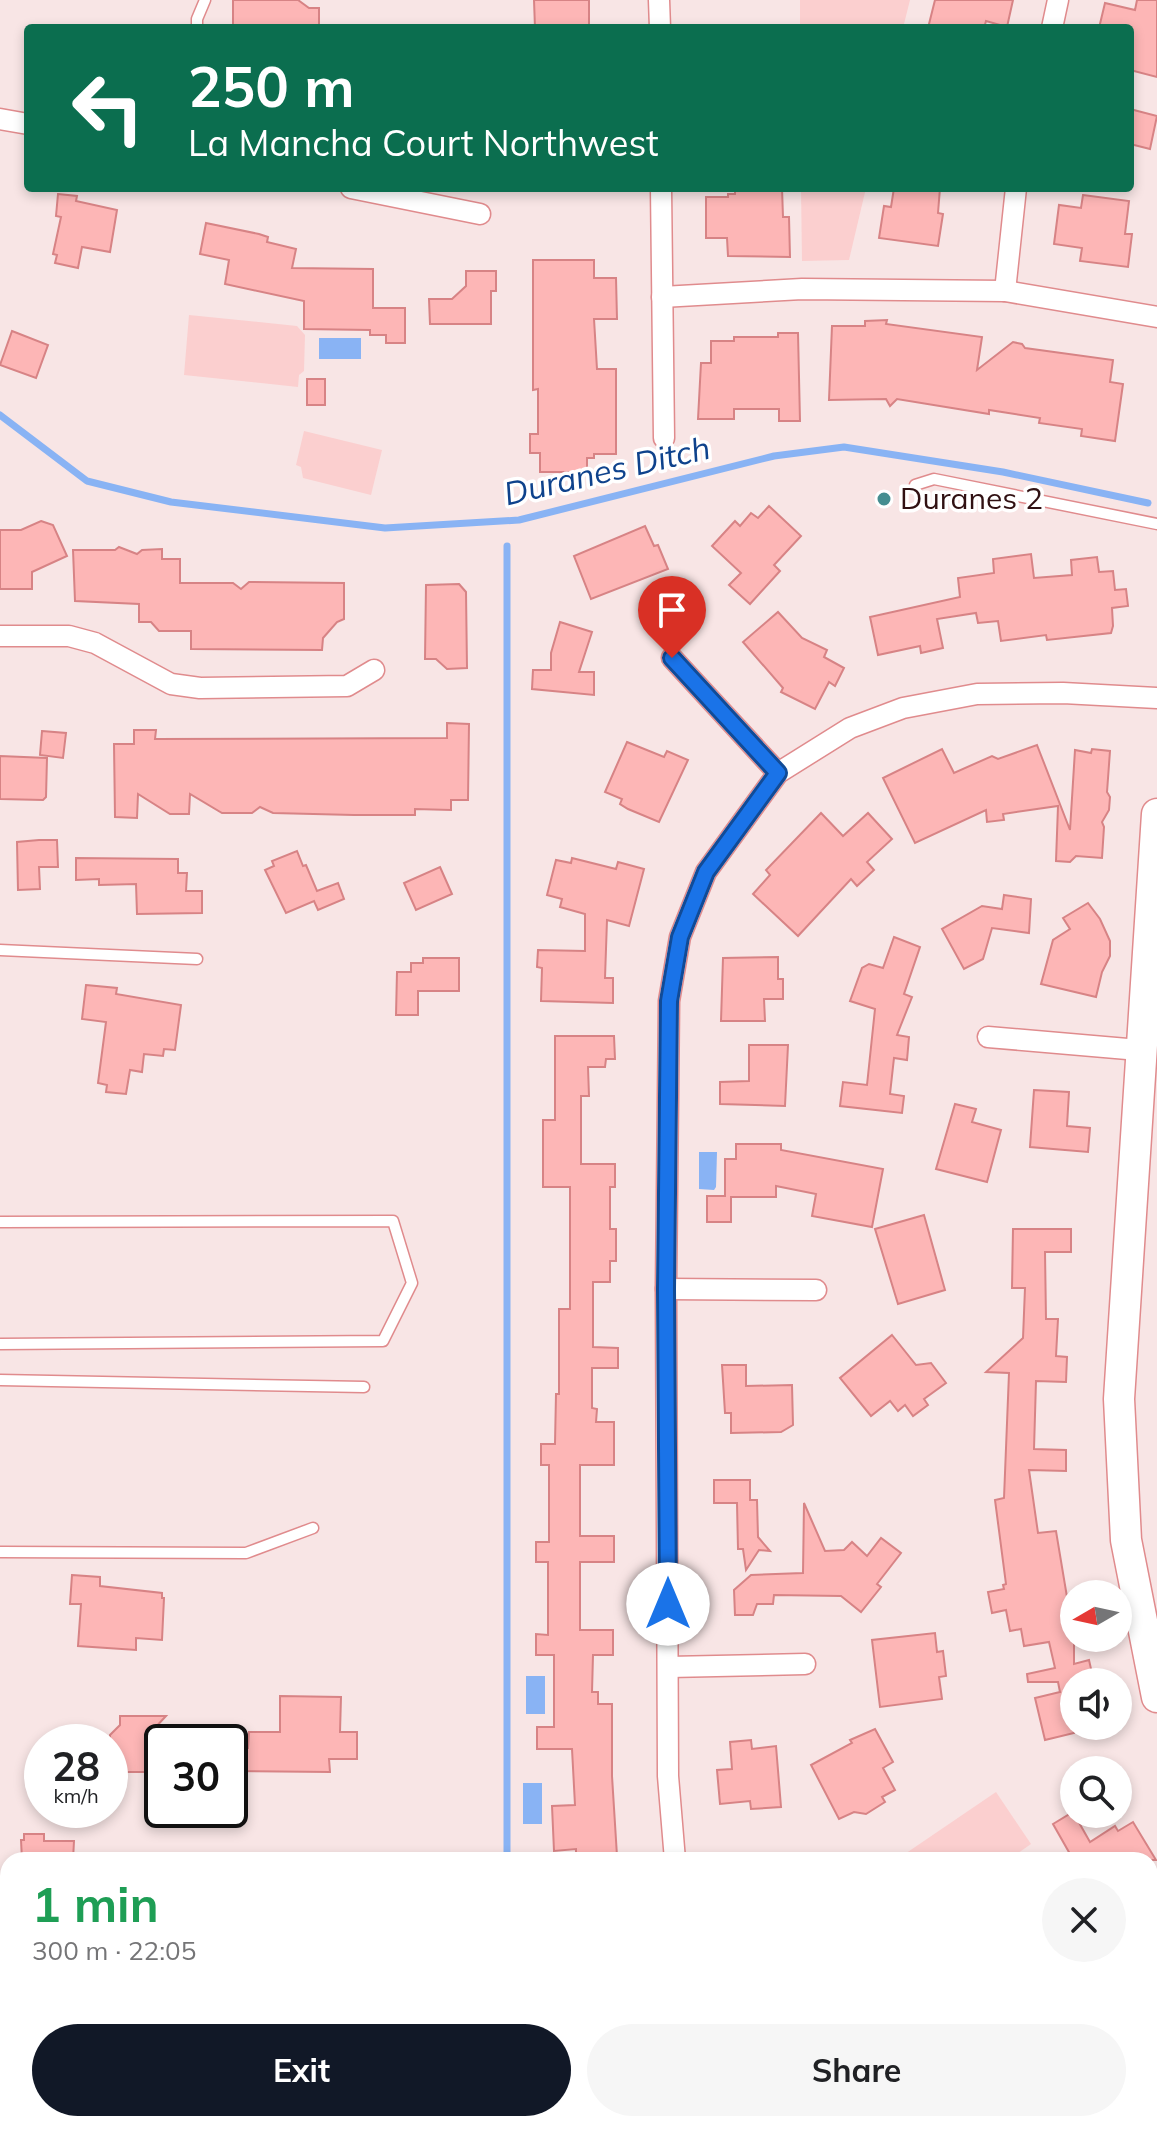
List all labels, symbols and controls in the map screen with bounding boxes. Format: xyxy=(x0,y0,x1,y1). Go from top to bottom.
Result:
text: 250 m xyxy=(188,51,355,121)
icon: left xyxy=(56,56,160,160)
text: La Mancha Court Northwest xyxy=(188,120,659,165)
water label: Duranes Ditch xyxy=(500,427,714,513)
place label: Duranes 2 xyxy=(900,479,1043,517)
marker: Duranes 2 xyxy=(875,490,893,508)
pin xyxy=(638,576,706,658)
icon: arrive xyxy=(650,588,694,632)
position arrow xyxy=(626,1562,710,1646)
north arrow xyxy=(1060,1580,1132,1652)
map controls xyxy=(1060,1580,1132,1828)
button: sound xyxy=(1060,1668,1132,1740)
speed limit sign: 30 xyxy=(144,1724,248,1828)
text: 28 xyxy=(52,1741,100,1791)
button: search xyxy=(1060,1756,1132,1828)
text: km/h xyxy=(53,1783,99,1808)
text: 1 min xyxy=(32,1874,159,1934)
button: close xyxy=(1042,1878,1126,1962)
text: 300 m · 22:05 xyxy=(32,1934,196,1967)
button: Exit xyxy=(32,2024,571,2116)
button: Share xyxy=(587,2024,1126,2116)

